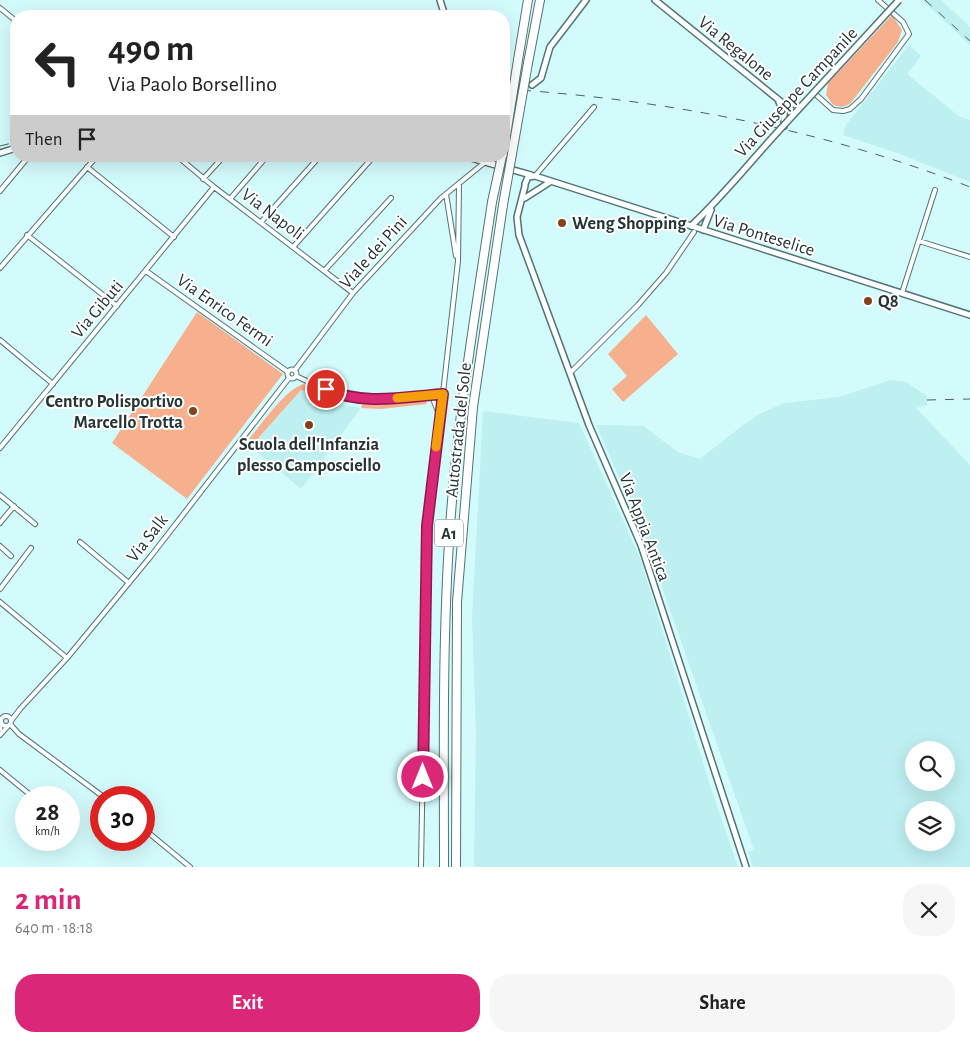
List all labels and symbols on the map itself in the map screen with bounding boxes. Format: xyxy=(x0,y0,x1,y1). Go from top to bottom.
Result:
street label: Via Regalone xyxy=(694,13,776,84)
street label: Via Giuseppe Campanile xyxy=(732,24,861,161)
street label: Via Napoli xyxy=(238,186,307,244)
street label: Via Ponteselice xyxy=(711,212,817,260)
street label: Viale dei Pini xyxy=(337,213,411,292)
place label: Weng Shopping xyxy=(572,215,687,233)
marker: Weng Shopping xyxy=(556,217,568,229)
street label: Via Enrico Fermi xyxy=(173,271,276,350)
street label: Via Gibuti xyxy=(69,277,127,342)
place label: Q8 xyxy=(878,293,899,311)
marker: Q8 xyxy=(862,295,874,307)
street label: Autostrada del Sole xyxy=(443,362,475,498)
pin xyxy=(305,368,347,410)
place label: Centro Polisportivo Marcello Trotta xyxy=(45,393,183,432)
marker: Centro Polisportivo Marcello Trotta xyxy=(187,405,199,417)
marker: Scuola dell'Infanzia plesso Camposciello xyxy=(303,419,315,431)
place label: Scuola dell'Infanzia plesso Camposciello xyxy=(237,436,381,475)
street label: Via Appia Antica xyxy=(615,471,673,584)
street label: Via Salk xyxy=(124,511,172,566)
road number: A1 xyxy=(435,520,463,546)
position arrow xyxy=(396,750,448,802)
speed limit sign: 30 xyxy=(90,786,155,851)

